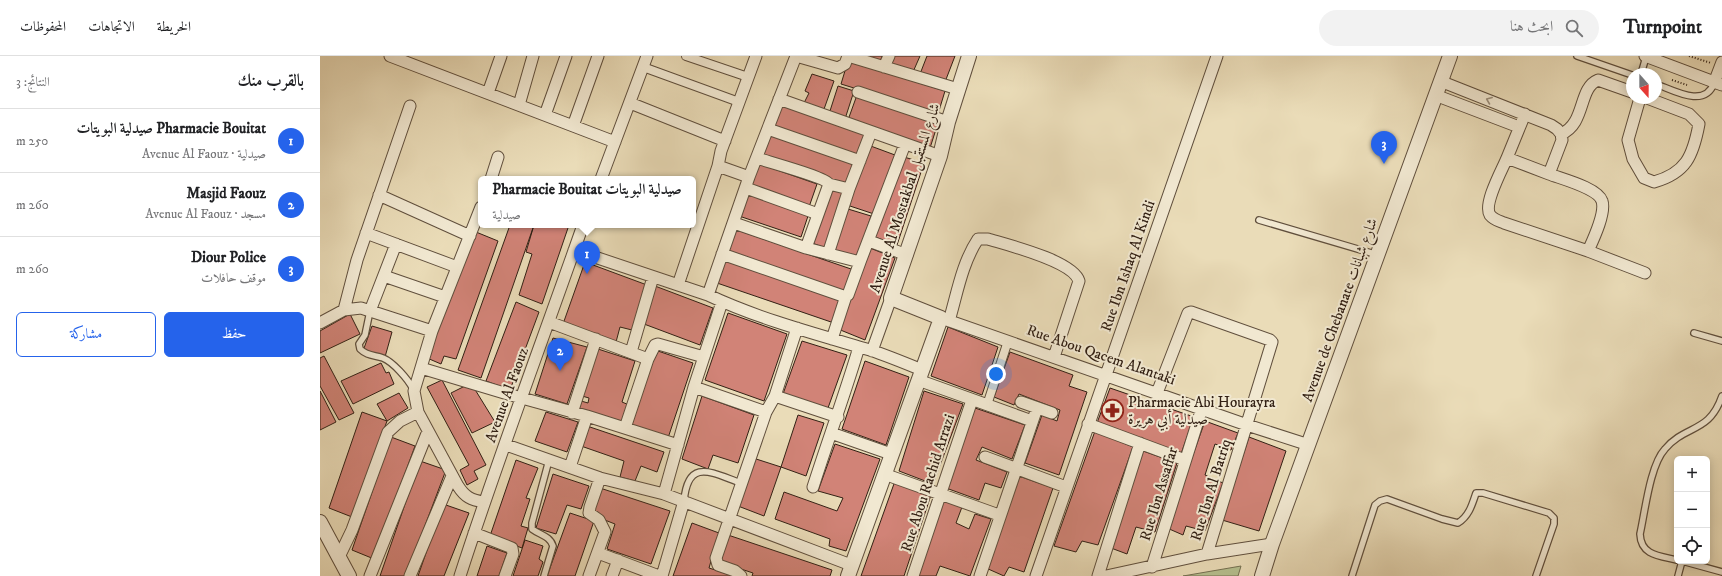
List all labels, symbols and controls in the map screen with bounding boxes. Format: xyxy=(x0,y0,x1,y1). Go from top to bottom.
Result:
search box xyxy=(1319,10,1599,46)
text: Turnpoint xyxy=(1623,16,1702,39)
text: ابحث هنا xyxy=(1510,17,1553,36)
icon: search xyxy=(1563,17,1585,39)
text: المحفوظات xyxy=(20,18,66,36)
text: الاتجاهات xyxy=(88,18,135,36)
text: الخريطة xyxy=(157,18,191,36)
north arrow xyxy=(1626,68,1662,104)
text: بالقرب منك xyxy=(238,70,304,92)
text: النتائج: 3 xyxy=(16,74,50,90)
one-way arrow xyxy=(1485,96,1492,104)
street label: Avenue Al Mostakbal شارع المستقبل xyxy=(865,101,948,296)
text: Pharmacie Bouitat صيدلية البويتات xyxy=(76,119,266,138)
pin: 3 xyxy=(1371,131,1397,164)
text: 250 m xyxy=(16,133,48,149)
text: 1 xyxy=(289,133,293,149)
text: صيدلية · Avenue Al Faouz xyxy=(142,146,266,162)
popup xyxy=(478,176,696,228)
text: Pharmacie Bouitat صيدلية البويتات xyxy=(492,180,682,199)
text: Masjid Faouz xyxy=(187,184,266,203)
text: 260 m xyxy=(16,197,49,213)
text: 2 xyxy=(288,197,294,213)
street label: Rue Ibn Ishaq Al Kindi xyxy=(1097,198,1159,334)
text: مسجد · Avenue Al Faouz xyxy=(145,206,266,222)
text: صيدلية xyxy=(492,207,521,223)
street label: Avenue de Chebanate شارع شبانات xyxy=(1298,215,1385,406)
pin: 1 xyxy=(574,241,600,274)
text: Diour Police xyxy=(191,248,266,267)
text: 260 m xyxy=(16,261,49,277)
text: 3 xyxy=(289,261,293,277)
text: موقف حافلات xyxy=(201,270,266,286)
button: مشاركة xyxy=(16,312,156,357)
button: حفظ xyxy=(164,312,304,357)
street label: Rue Abou Qacem Alantaki xyxy=(1024,321,1178,389)
pin: 2 xyxy=(547,338,573,371)
street label: Avenue Al Faouz xyxy=(481,344,533,445)
your location xyxy=(986,364,1006,384)
place label: Pharmacie Abi Hourayra صيدلية أبي هريرة xyxy=(1128,393,1276,431)
pharmacy icon: Pharmacie Abi Hourayra صيدلية أبي هريرة xyxy=(1100,398,1126,424)
street label: Rue Abou Rachid Arrazi xyxy=(897,412,959,554)
street label: Rue Ibn Al Batriq xyxy=(1186,436,1236,543)
street label: Rue Ibn Assaffar xyxy=(1136,444,1182,543)
map controls xyxy=(1674,456,1710,564)
button: + xyxy=(1674,456,1710,492)
button: − xyxy=(1674,492,1710,528)
button: locate xyxy=(1674,528,1710,564)

